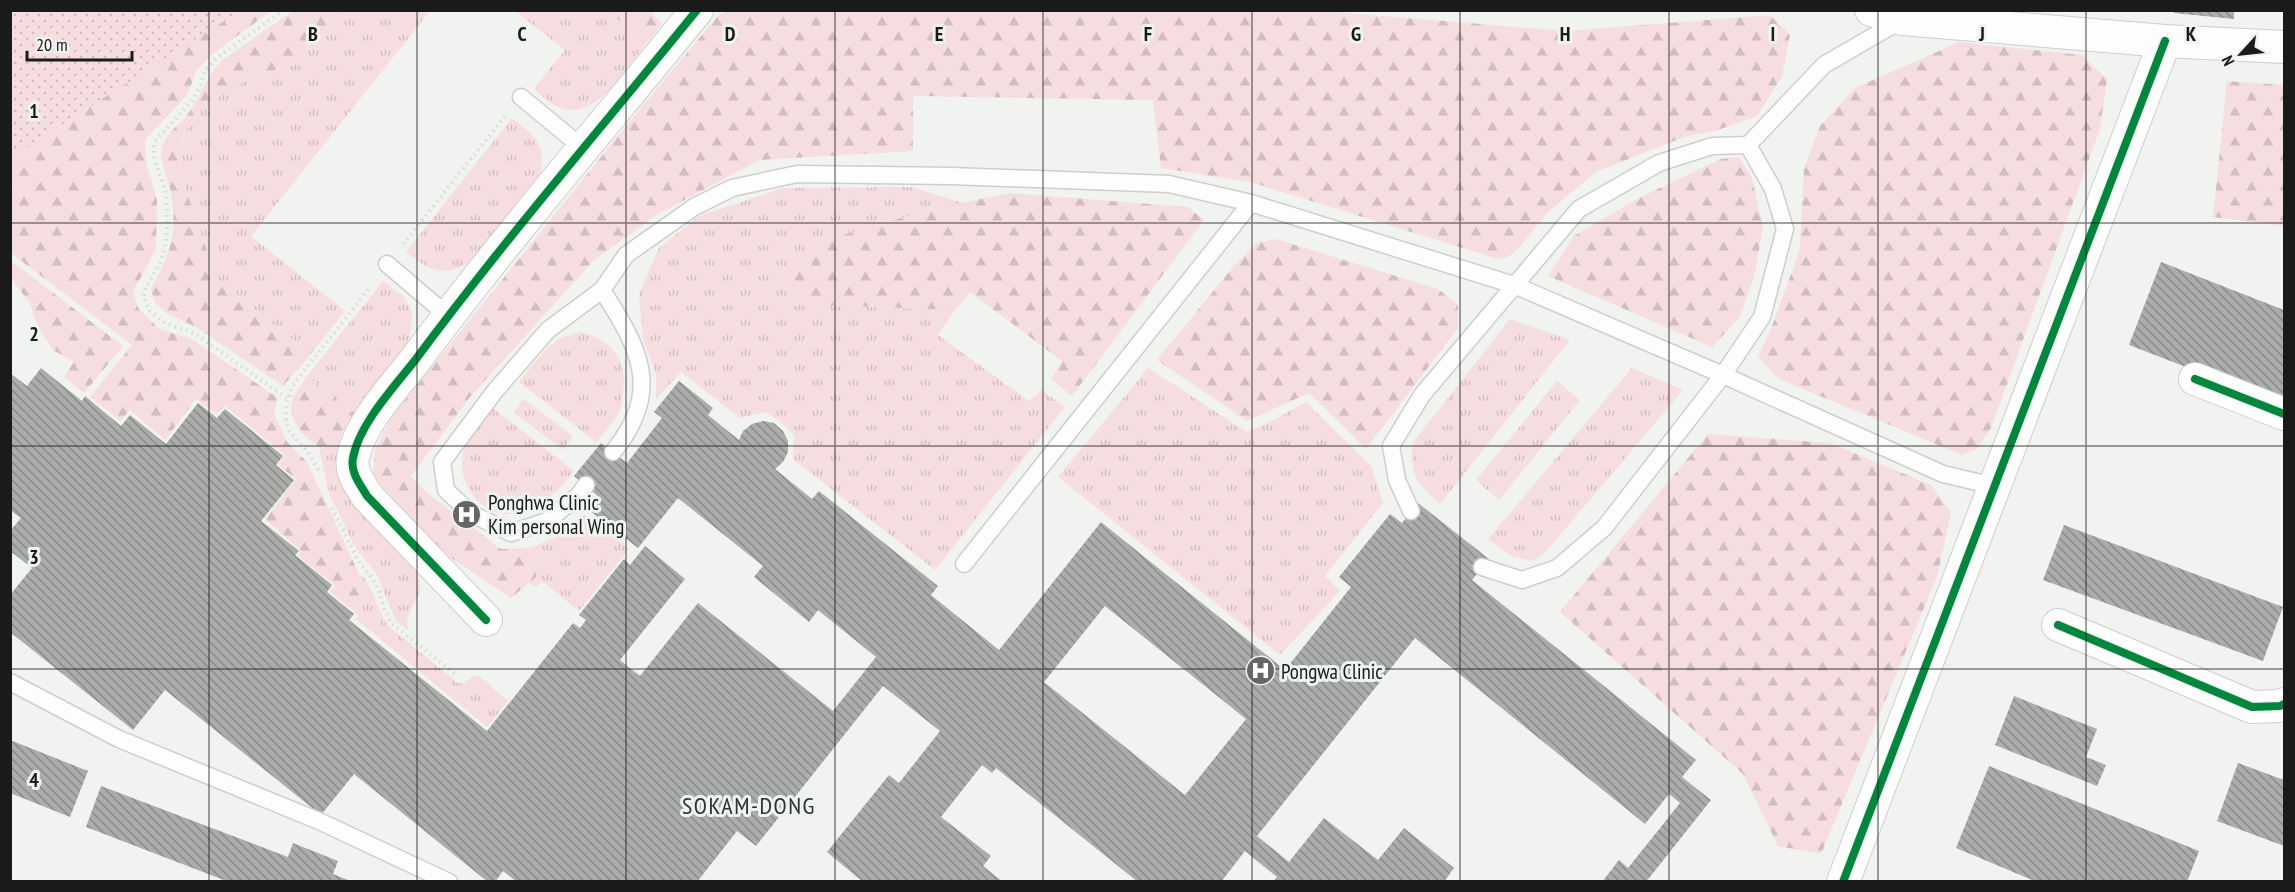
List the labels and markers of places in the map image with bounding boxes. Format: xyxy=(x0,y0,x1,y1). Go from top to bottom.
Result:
place label: Ponghwa Clinic Kim personal Wing xyxy=(488,489,624,540)
hospital icon: Ponghwa Clinic Kim personal Wing xyxy=(451,498,483,530)
hospital icon: Pongwa Clinic xyxy=(1244,655,1276,687)
place label: Pongwa Clinic xyxy=(1281,658,1383,685)

